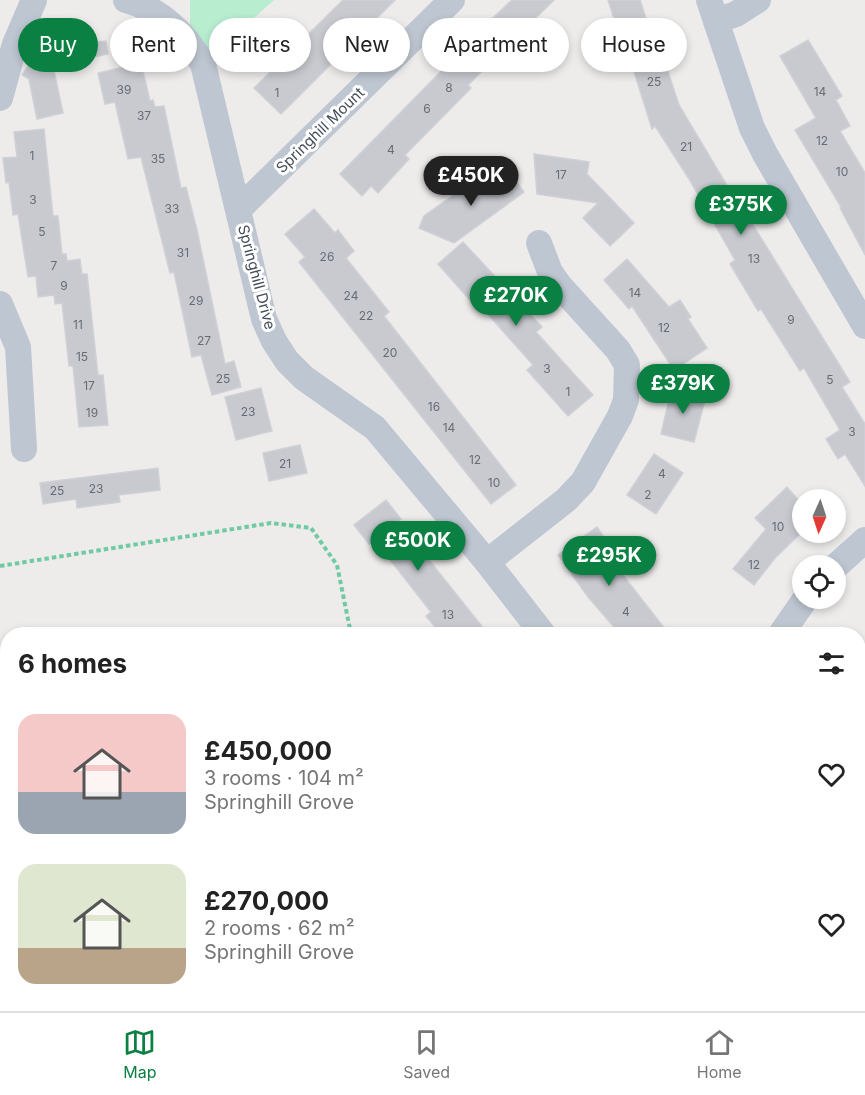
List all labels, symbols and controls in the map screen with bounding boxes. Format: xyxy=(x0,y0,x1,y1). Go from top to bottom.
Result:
chip: Buy xyxy=(18,18,98,72)
chip: Rent xyxy=(110,18,197,72)
chip: Filters xyxy=(209,18,311,72)
chip: New xyxy=(323,18,410,72)
chip: Apartment xyxy=(422,18,569,72)
chip: House xyxy=(581,18,687,72)
house number: 25 xyxy=(647,74,661,89)
house number: 8 xyxy=(445,80,453,95)
house number: 39 xyxy=(117,82,131,97)
street label: Springhill Mount xyxy=(272,83,368,177)
house number: 14 xyxy=(814,84,827,99)
house number: 1 xyxy=(275,85,279,100)
house number: 6 xyxy=(423,101,431,116)
house number: 37 xyxy=(137,108,151,123)
house number: 12 xyxy=(816,133,828,148)
house number: 21 xyxy=(680,139,692,154)
house number: 4 xyxy=(387,142,395,157)
house number: 1 xyxy=(30,148,34,163)
house number: 35 xyxy=(151,151,165,166)
pin: £450K xyxy=(429,156,513,207)
text: £450K xyxy=(438,163,504,187)
house number: 10 xyxy=(836,164,848,179)
house number: 17 xyxy=(555,167,567,182)
pin: £375K xyxy=(699,185,783,236)
house number: 3 xyxy=(29,192,37,207)
text: £375K xyxy=(709,192,773,216)
house number: 33 xyxy=(165,201,179,216)
street label: Springhill Drive xyxy=(234,223,280,331)
house number: 5 xyxy=(38,224,46,239)
house number: 31 xyxy=(177,245,189,260)
house number: 26 xyxy=(320,249,334,264)
house number: 13 xyxy=(748,251,760,266)
house number: 7 xyxy=(51,258,58,273)
pin: £270K xyxy=(474,276,558,327)
house number: 9 xyxy=(60,278,68,293)
text: £270K xyxy=(484,283,548,307)
house number: 14 xyxy=(629,285,642,300)
house number: 24 xyxy=(344,288,359,303)
house number: 29 xyxy=(189,293,203,308)
house number: 22 xyxy=(359,308,373,323)
house number: 9 xyxy=(787,312,795,327)
house number: 11 xyxy=(73,317,83,332)
house number: 12 xyxy=(658,320,670,335)
house number: 27 xyxy=(197,333,211,348)
house number: 20 xyxy=(383,345,397,360)
house number: 15 xyxy=(76,349,88,364)
house number: 3 xyxy=(543,361,551,376)
pin: £379K xyxy=(641,364,725,415)
house number: 25 xyxy=(216,371,230,386)
text: £379K xyxy=(651,371,715,395)
house number: 5 xyxy=(826,372,834,387)
house number: 17 xyxy=(83,378,95,393)
house number: 1 xyxy=(566,384,570,399)
house number: 16 xyxy=(428,399,440,414)
house number: 23 xyxy=(241,404,255,419)
house number: 19 xyxy=(86,405,98,420)
house number: 14 xyxy=(443,420,456,435)
house number: 3 xyxy=(848,424,856,439)
house number: 12 xyxy=(469,452,481,467)
house number: 21 xyxy=(279,456,291,471)
house number: 4 xyxy=(658,466,666,481)
house number: 10 xyxy=(488,475,500,490)
house number: 23 xyxy=(89,481,103,496)
house number: 25 xyxy=(50,483,64,498)
house number: 2 xyxy=(644,487,652,502)
north arrow xyxy=(792,489,846,543)
map controls xyxy=(792,489,846,609)
house number: 10 xyxy=(772,519,784,534)
pin: £500K xyxy=(376,521,460,572)
text: £500K xyxy=(385,528,451,552)
pin: £295K xyxy=(567,536,651,587)
text: £295K xyxy=(576,543,642,567)
button: locate xyxy=(792,555,846,609)
house number: 12 xyxy=(748,557,760,572)
house number: 4 xyxy=(622,604,630,619)
house number: 13 xyxy=(442,607,454,622)
icon: filters xyxy=(815,647,848,680)
text: 6 homes xyxy=(18,648,127,679)
text: £450,000 xyxy=(204,735,332,766)
icon: home xyxy=(66,738,138,810)
icon: heart xyxy=(815,758,848,791)
text: 3 rooms · 104 m² xyxy=(204,766,364,790)
text: Springhill Grove xyxy=(204,790,354,814)
text: £270,000 xyxy=(204,885,329,916)
icon: home xyxy=(66,888,138,960)
icon: heart xyxy=(815,908,848,941)
text: 2 rooms · 62 m² xyxy=(204,916,355,940)
text: Springhill Grove xyxy=(204,940,354,964)
tab: Map xyxy=(123,1026,157,1082)
tab: Saved xyxy=(403,1026,450,1082)
tab: Home xyxy=(697,1026,742,1082)

